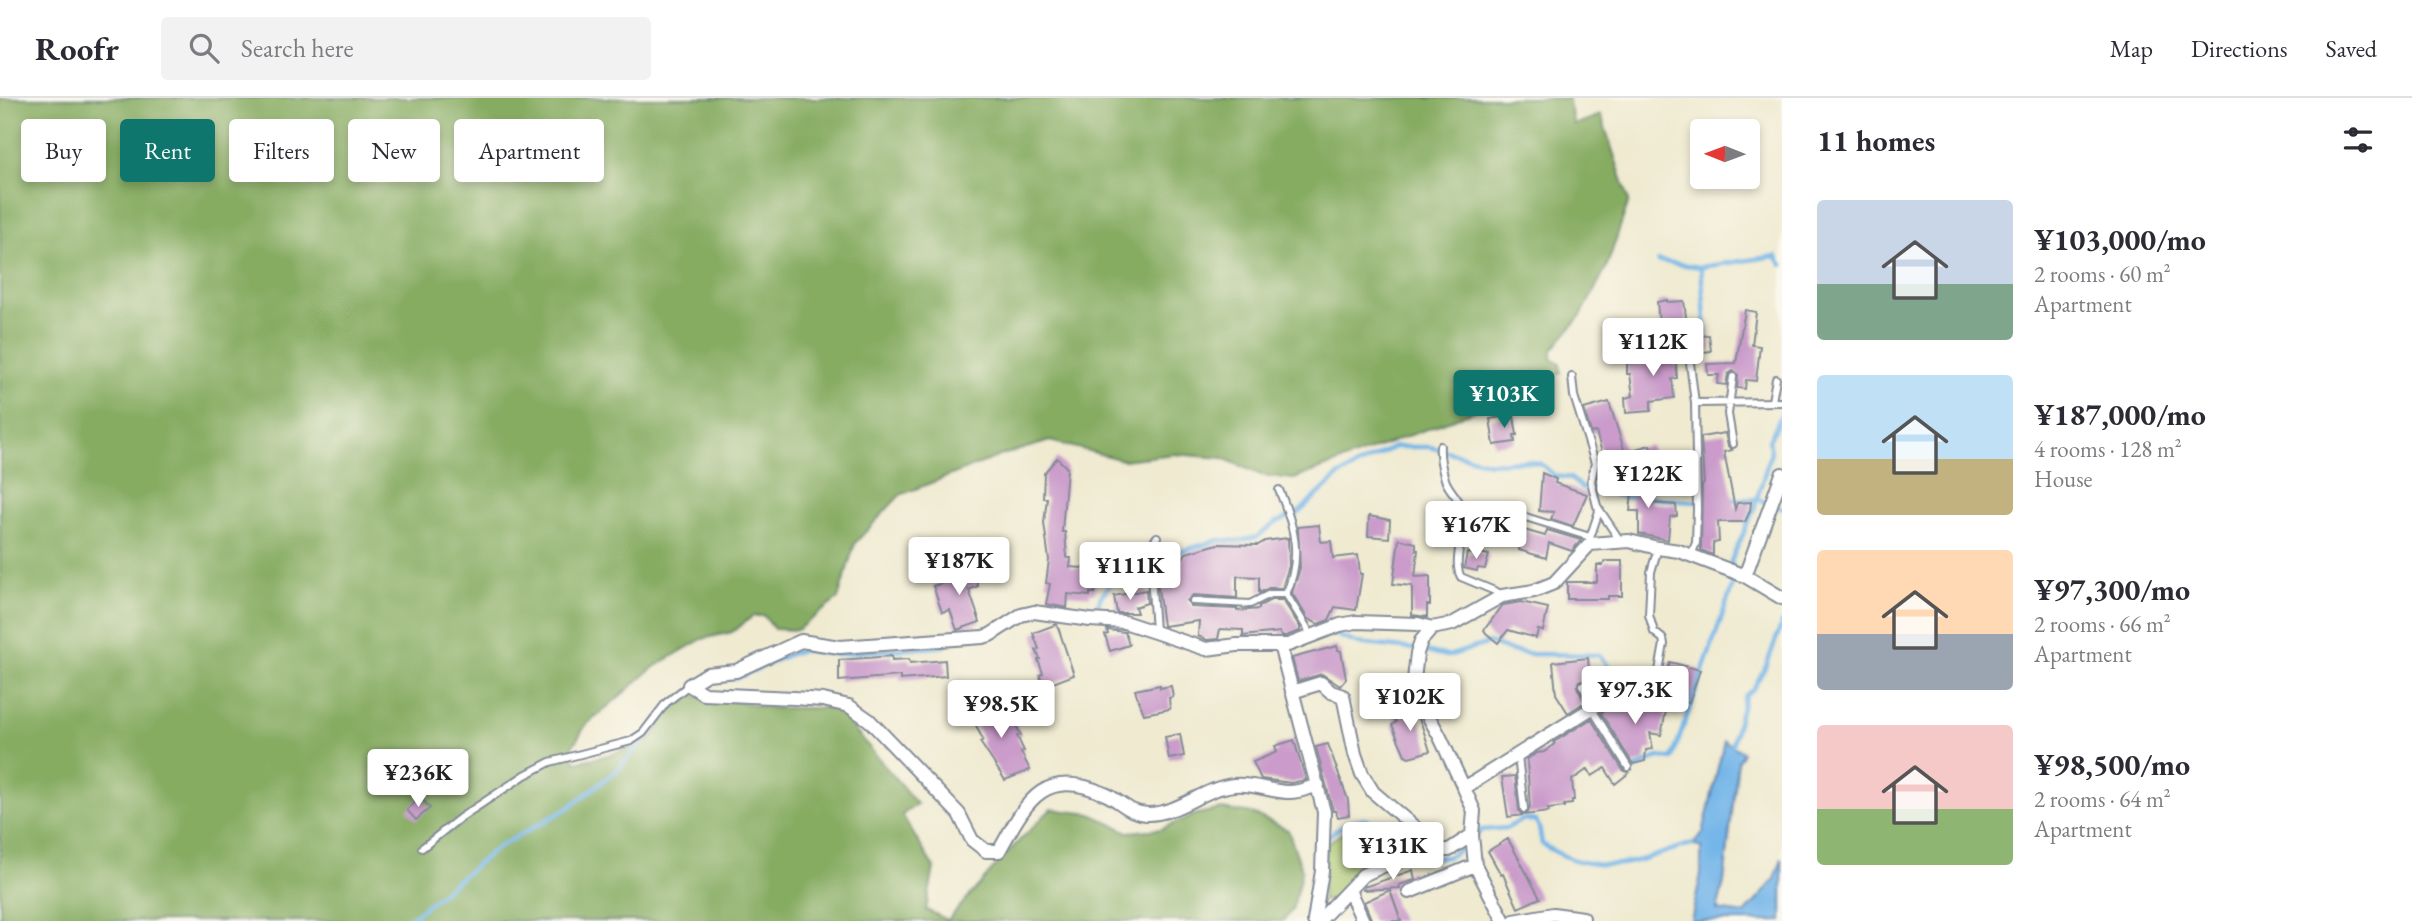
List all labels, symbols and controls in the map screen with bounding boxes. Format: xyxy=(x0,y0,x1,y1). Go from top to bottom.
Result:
search box xyxy=(161,17,651,80)
text: Roofr xyxy=(35,27,119,70)
icon: search xyxy=(185,29,223,67)
text: Search here xyxy=(241,31,354,65)
text: Map xyxy=(2110,33,2153,64)
text: Directions xyxy=(2191,33,2288,64)
text: Saved xyxy=(2326,33,2377,64)
chip: Buy xyxy=(21,119,106,182)
chip: Rent xyxy=(120,119,215,182)
chip: Filters xyxy=(229,119,334,182)
chip: New xyxy=(348,119,440,182)
chip: Apartment xyxy=(454,119,604,182)
north arrow xyxy=(1690,119,1760,189)
map controls xyxy=(1690,119,1760,189)
text: 11 homes xyxy=(1817,121,1935,160)
icon: filters xyxy=(2339,121,2377,159)
text: ¥103,000/mo xyxy=(2034,220,2206,259)
icon: home xyxy=(1873,228,1957,312)
text: 2 rooms · 60 m² xyxy=(2034,259,2171,289)
text: Apartment xyxy=(2034,289,2132,319)
pin: ¥112K xyxy=(1604,318,1702,378)
text: ¥112K xyxy=(1618,326,1688,356)
pin: ¥103K xyxy=(1455,370,1553,430)
text: ¥103K xyxy=(1469,378,1539,408)
text: ¥187,000/mo xyxy=(2034,395,2206,434)
icon: home xyxy=(1873,403,1957,487)
text: 4 rooms · 128 m² xyxy=(2034,434,2182,464)
pin: ¥122K xyxy=(1599,450,1697,510)
text: ¥122K xyxy=(1613,458,1683,488)
text: House xyxy=(2034,464,2093,494)
pin: ¥167K xyxy=(1427,502,1525,561)
text: ¥167K xyxy=(1441,509,1511,539)
pin: ¥187K xyxy=(910,538,1008,597)
pin: ¥111K xyxy=(1081,542,1179,602)
text: ¥187K xyxy=(924,545,994,575)
text: ¥111K xyxy=(1095,550,1165,580)
text: ¥97,300/mo xyxy=(2034,570,2190,609)
icon: home xyxy=(1873,578,1957,662)
text: 2 rooms · 66 m² xyxy=(2034,609,2171,639)
text: Apartment xyxy=(2034,639,2132,669)
pin: ¥97.3K xyxy=(1578,666,1692,726)
pin: ¥102K xyxy=(1361,674,1459,733)
text: ¥97.3K xyxy=(1598,674,1672,704)
pin: ¥98.5K xyxy=(944,680,1058,740)
text: ¥102K xyxy=(1375,681,1445,711)
text: ¥98.5K xyxy=(964,688,1038,718)
text: ¥98,500/mo xyxy=(2034,745,2190,784)
pin: ¥236K xyxy=(369,750,467,809)
icon: home xyxy=(1873,753,1957,837)
text: ¥236K xyxy=(383,757,453,787)
text: 2 rooms · 64 m² xyxy=(2034,784,2171,814)
text: Apartment xyxy=(2034,814,2132,844)
pin: ¥131K xyxy=(1344,822,1442,882)
text: ¥131K xyxy=(1358,830,1428,860)

